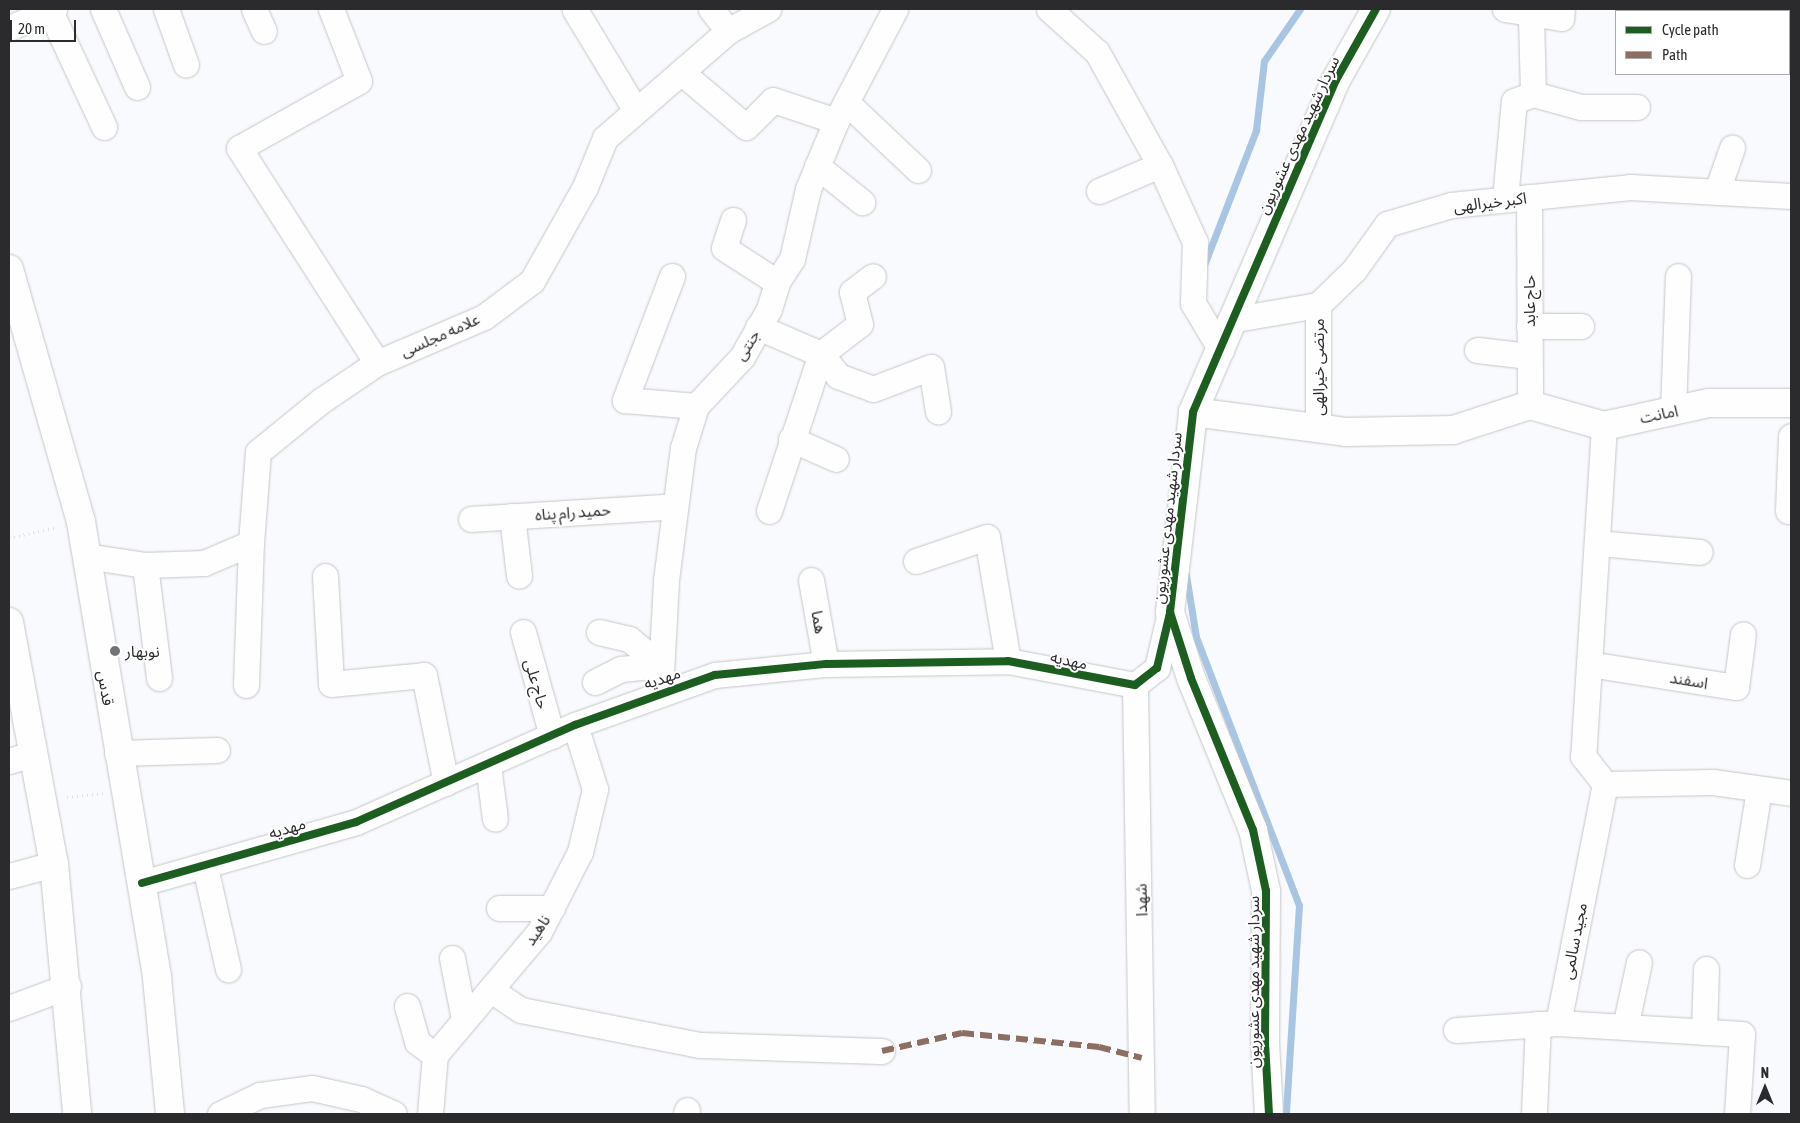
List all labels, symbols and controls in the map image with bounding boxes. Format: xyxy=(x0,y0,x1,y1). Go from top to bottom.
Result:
scale bar xyxy=(12,10,79,42)
legend xyxy=(1615,10,1790,75)
text: 20 m xyxy=(18,20,45,37)
text: Cycle path xyxy=(1662,21,1719,38)
text: Path xyxy=(1662,46,1688,63)
street label: سردار شهید مهدی عشوریون xyxy=(1253,53,1343,217)
street label: اکبر خیرالهی xyxy=(1452,188,1528,216)
street label: حاج عابد xyxy=(1519,275,1539,327)
street label: علامه مجلسی xyxy=(397,309,483,361)
street label: مرتضی خیرالهی xyxy=(1308,318,1328,416)
street label: جنتی xyxy=(730,326,764,364)
street label: امانت xyxy=(1638,401,1680,427)
street label: سردار شهید مهدی عشوریون xyxy=(1148,431,1186,605)
street label: حمید رام پناه xyxy=(534,500,612,524)
street label: هما xyxy=(808,609,830,635)
place label: نوبهار xyxy=(125,641,160,661)
marker: نوبهار xyxy=(109,645,121,657)
street label: مهدیه xyxy=(1049,647,1089,673)
street label: حاج علی xyxy=(521,657,553,711)
street label: مهدیه xyxy=(641,663,683,693)
street label: اسفند xyxy=(1669,668,1709,692)
street label: قدس xyxy=(94,669,118,707)
street label: مهدیه xyxy=(266,813,308,843)
street label: شهدا xyxy=(1131,883,1151,917)
street label: سردار شهید مهدی عشوریون xyxy=(1243,896,1263,1068)
street label: مجید سالمی xyxy=(1557,901,1591,981)
street label: ناهید xyxy=(520,911,554,949)
north arrow xyxy=(1740,1063,1790,1113)
text: N xyxy=(1761,1065,1769,1081)

